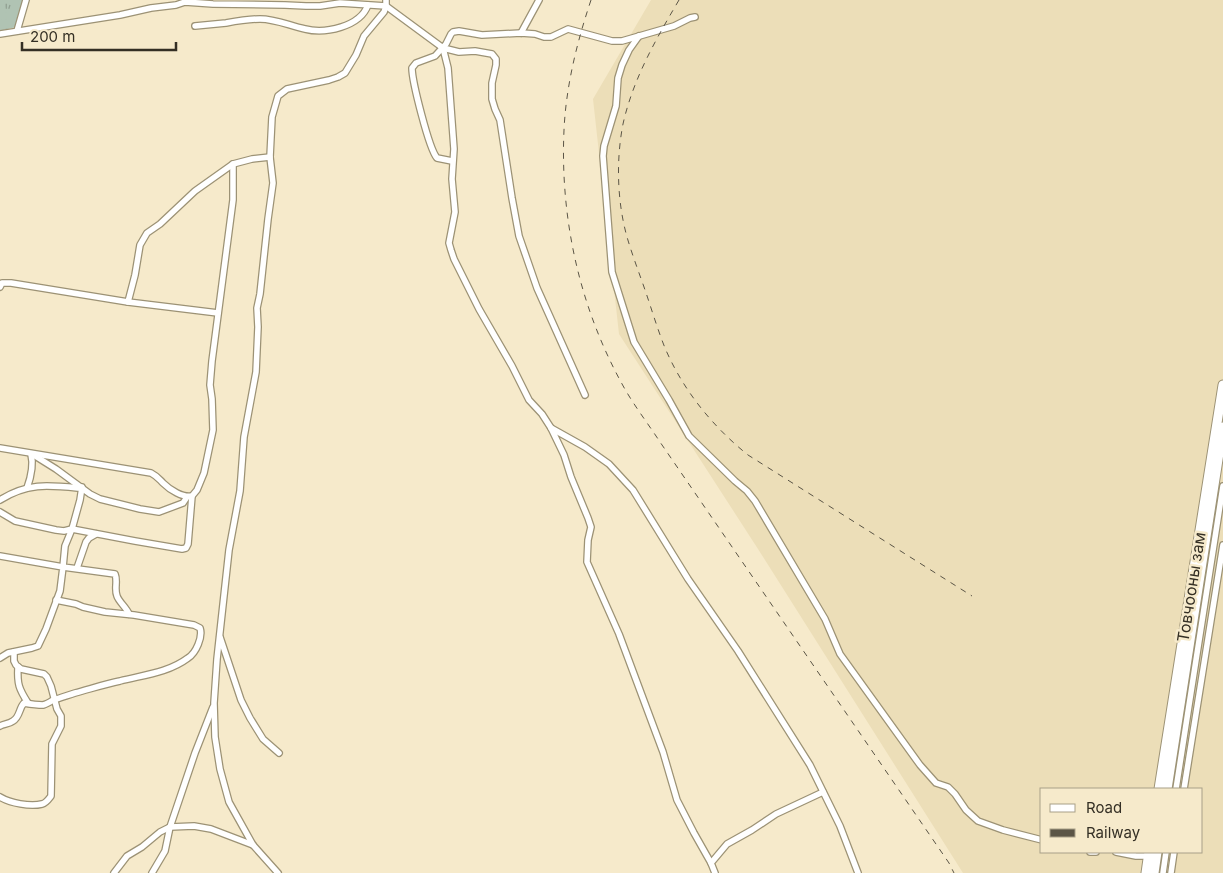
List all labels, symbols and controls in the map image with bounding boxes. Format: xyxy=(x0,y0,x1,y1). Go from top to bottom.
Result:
scale bar xyxy=(22,20,176,52)
text: 200 m xyxy=(30,27,75,46)
street label: Товчооны зам xyxy=(1172,531,1210,643)
legend xyxy=(1040,788,1203,853)
text: Road xyxy=(1086,798,1122,817)
text: Railway xyxy=(1086,823,1141,842)

